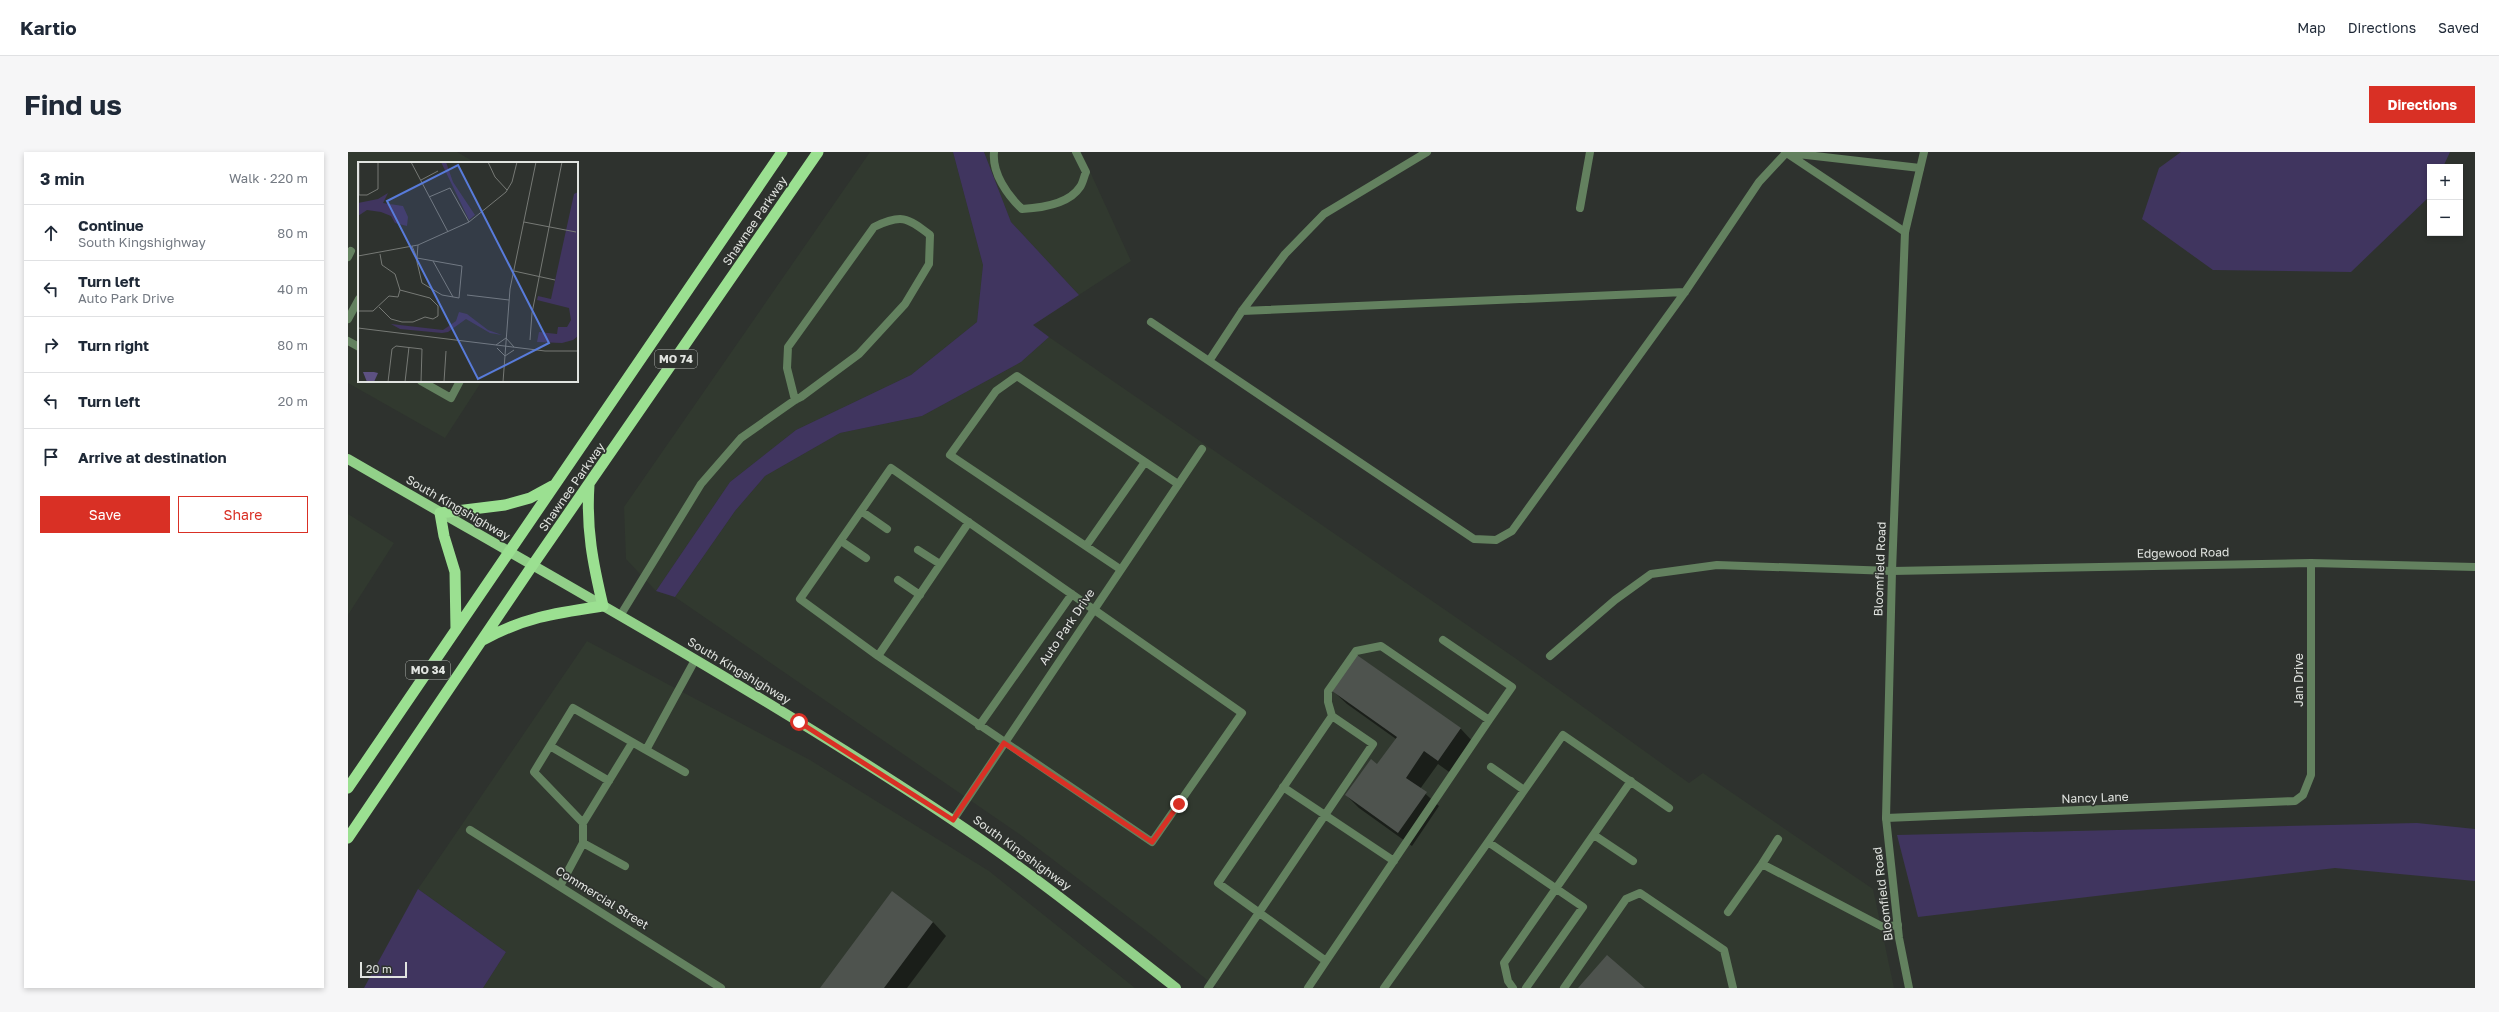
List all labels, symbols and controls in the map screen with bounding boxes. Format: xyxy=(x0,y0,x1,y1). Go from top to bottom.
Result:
text: Kartio xyxy=(20,16,77,39)
text: Map xyxy=(2297,19,2326,36)
text: Directions xyxy=(2348,19,2416,36)
text: Saved xyxy=(2438,19,2479,36)
button: Directions xyxy=(2369,86,2475,123)
text: Find us xyxy=(24,88,122,121)
inset map xyxy=(358,162,578,382)
map controls xyxy=(2427,164,2463,236)
button: + xyxy=(2427,164,2463,200)
text: 3 min xyxy=(40,168,84,189)
text: Walk · 220 m xyxy=(229,170,308,186)
street label: Shawnee Parkway xyxy=(719,173,790,268)
button: − xyxy=(2427,200,2463,236)
text: Continue xyxy=(78,216,144,234)
icon: ahead xyxy=(40,222,62,244)
text: 80 m xyxy=(277,225,308,241)
text: South Kingshighway xyxy=(78,234,206,250)
text: Turn left xyxy=(78,272,140,290)
icon: left xyxy=(40,278,62,300)
text: 40 m xyxy=(277,281,308,297)
text: Auto Park Drive xyxy=(78,290,174,306)
icon: right xyxy=(40,334,62,356)
text: Turn right xyxy=(78,336,149,354)
text: 80 m xyxy=(277,337,308,353)
road number: MO 74 xyxy=(655,350,697,368)
icon: left xyxy=(40,390,62,412)
text: Turn left xyxy=(78,392,140,410)
text: 20 m xyxy=(278,393,308,409)
street label: Shawnee Parkway xyxy=(535,439,608,534)
icon: arrive xyxy=(40,446,62,468)
text: Arrive at destination xyxy=(78,448,227,466)
street label: South Kingshighway xyxy=(403,472,513,544)
button: Save xyxy=(40,496,170,533)
button: Share xyxy=(178,496,308,533)
street label: Bloomfield Road xyxy=(1870,521,1889,617)
street label: Edgewood Road xyxy=(2137,544,2229,561)
street label: Auto Park Drive xyxy=(1036,586,1098,668)
street label: South Kingshighway xyxy=(685,634,794,708)
street label: Jan Drive xyxy=(2291,653,2306,707)
road number: MO 34 xyxy=(406,661,450,679)
route start xyxy=(790,713,808,731)
street label: Nancy Lane xyxy=(2061,789,2129,806)
route end xyxy=(1170,795,1188,813)
street label: South Kingshighway xyxy=(970,812,1075,893)
street label: Bloomfield Road xyxy=(1869,846,1896,942)
street label: Commercial Street xyxy=(553,863,652,932)
scale bar xyxy=(360,960,407,979)
text: 20 m xyxy=(366,962,392,975)

